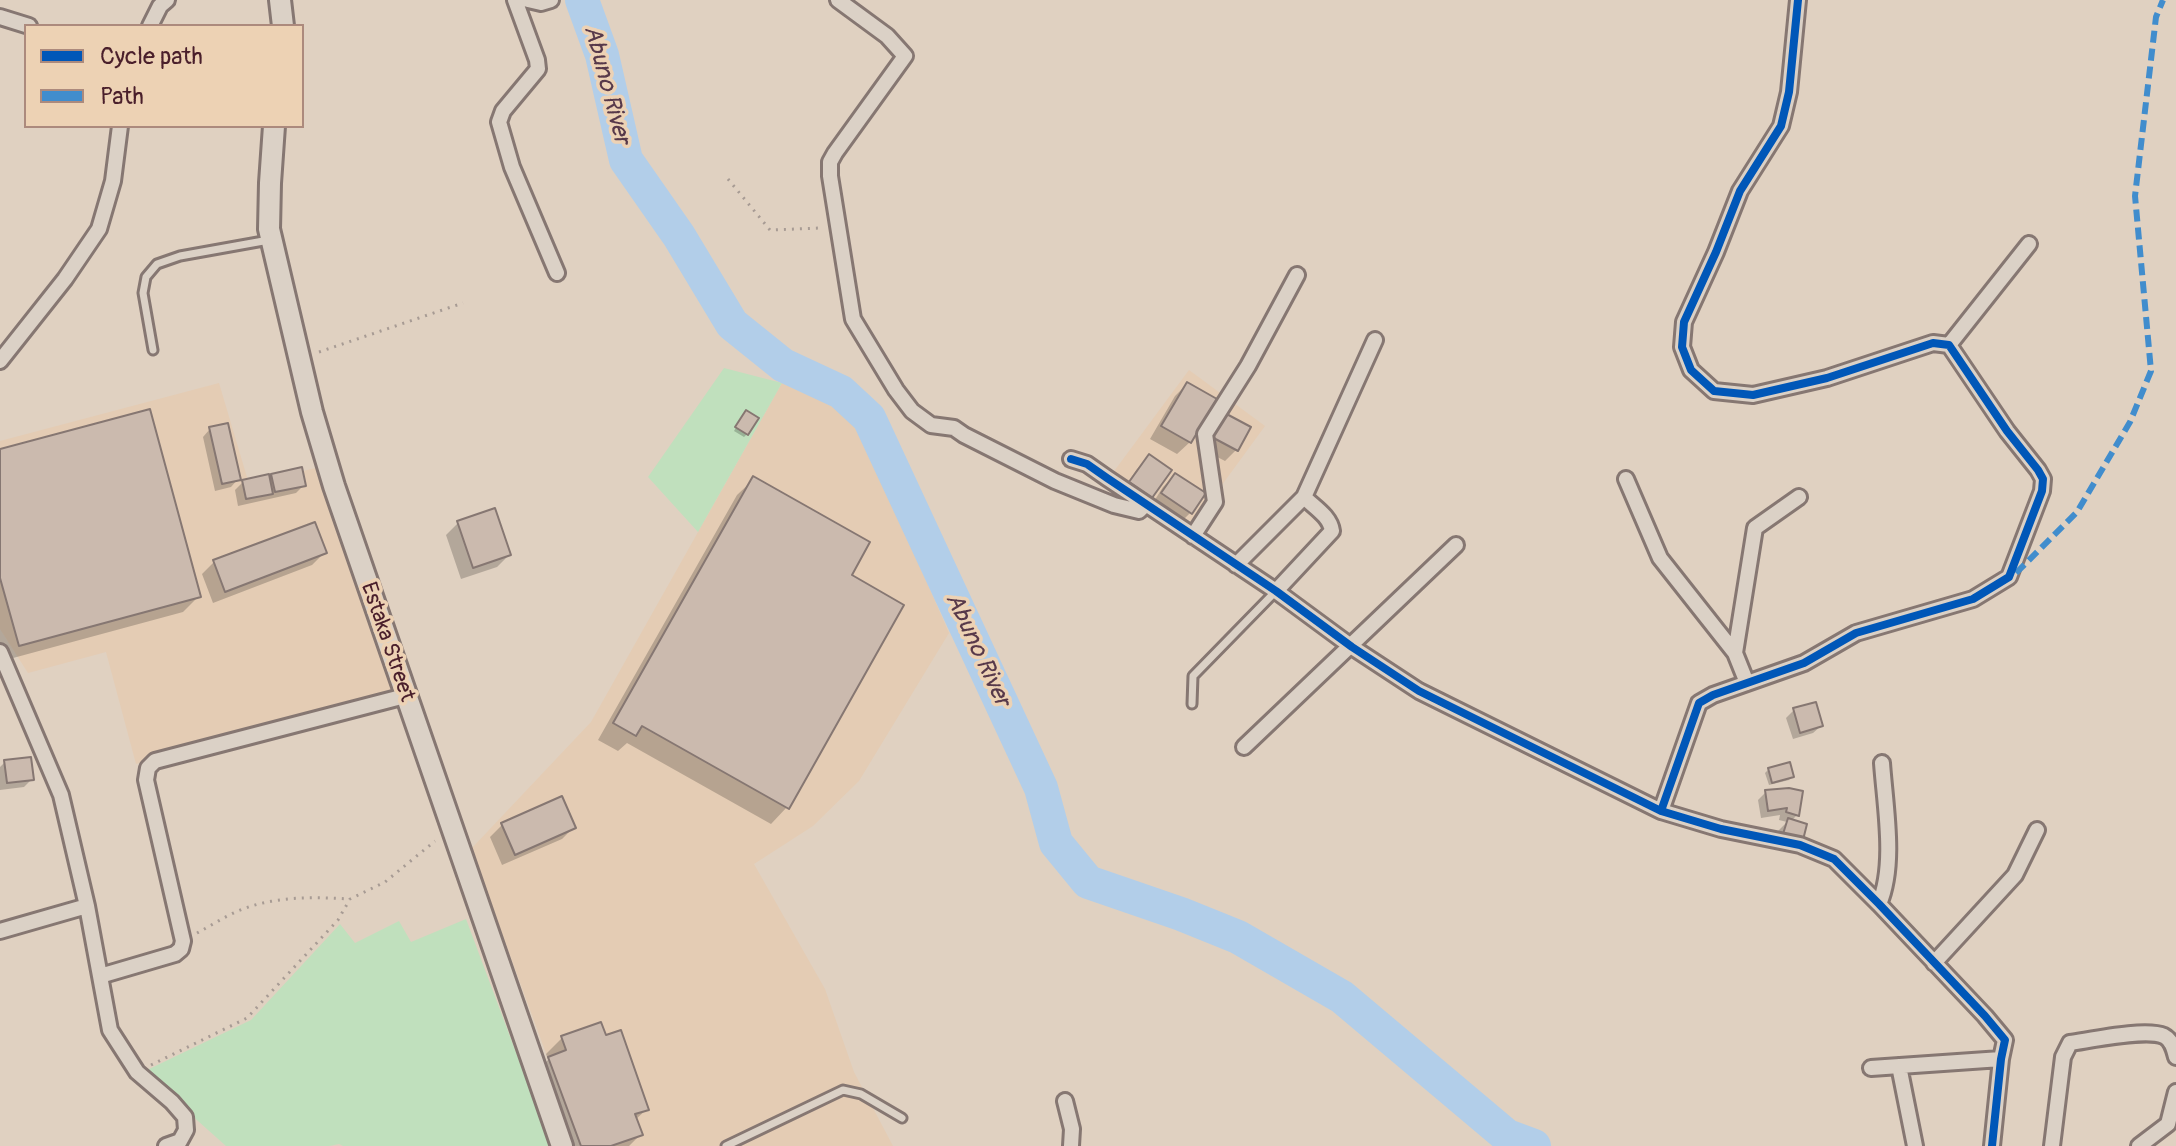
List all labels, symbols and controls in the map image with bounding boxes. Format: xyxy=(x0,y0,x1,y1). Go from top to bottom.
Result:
water label: Abuno River xyxy=(576,23,636,147)
legend xyxy=(24,24,304,128)
text: Cycle path xyxy=(100,42,203,71)
text: Path xyxy=(100,82,144,111)
street label: Estaka Street xyxy=(354,579,420,705)
water label: Abuno River xyxy=(938,589,1016,711)

